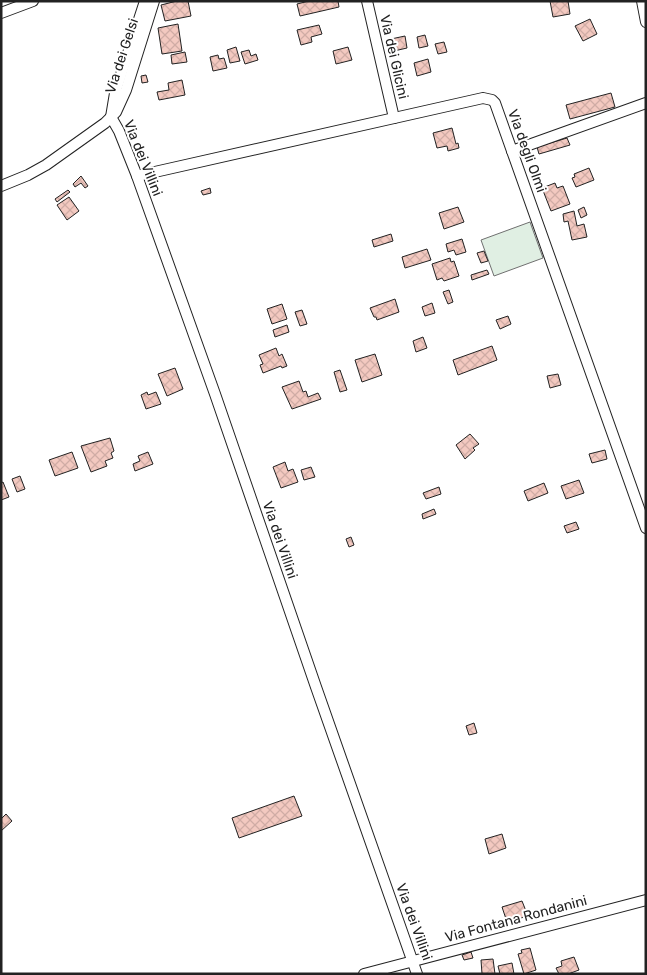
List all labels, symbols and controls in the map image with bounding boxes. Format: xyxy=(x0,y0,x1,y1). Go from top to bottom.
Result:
street label: Via dei Glicini xyxy=(376,13,412,101)
street label: Via dei Gelsi xyxy=(102,16,142,96)
street label: Via degli Olmi xyxy=(504,107,550,195)
street label: Via dei Villini xyxy=(120,117,166,199)
street label: Via dei Villini xyxy=(259,499,301,581)
street label: Via dei Villini xyxy=(392,881,436,963)
street label: Via Fontana Rondanini xyxy=(443,892,589,946)

